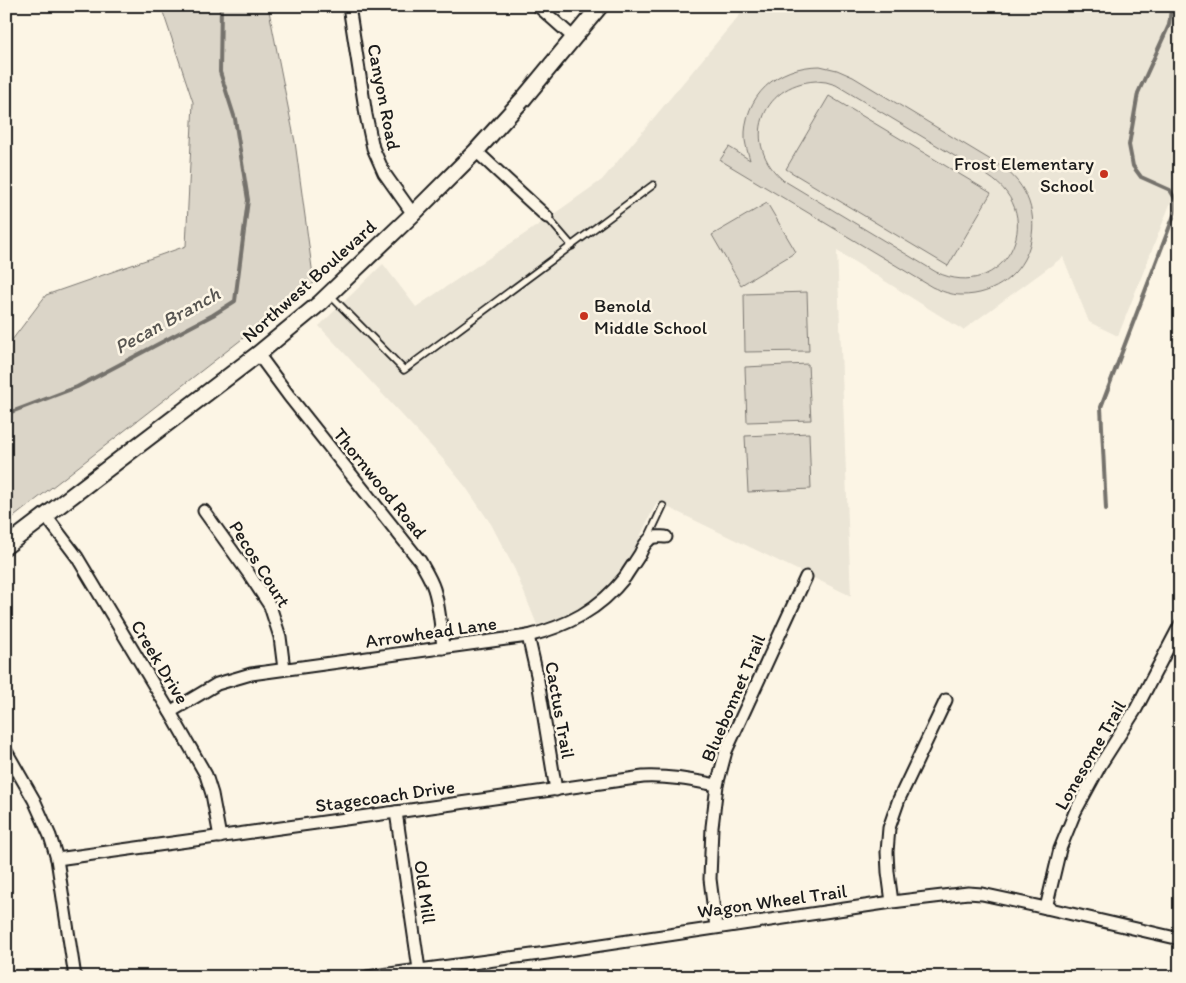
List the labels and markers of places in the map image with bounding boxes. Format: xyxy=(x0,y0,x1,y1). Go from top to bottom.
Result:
place label: Frost Elementary School xyxy=(954,152,1095,197)
marker: Frost Elementary School xyxy=(1098,168,1110,180)
place label: Benold Middle School xyxy=(594,294,708,339)
marker: Benold Middle School xyxy=(578,310,590,322)

